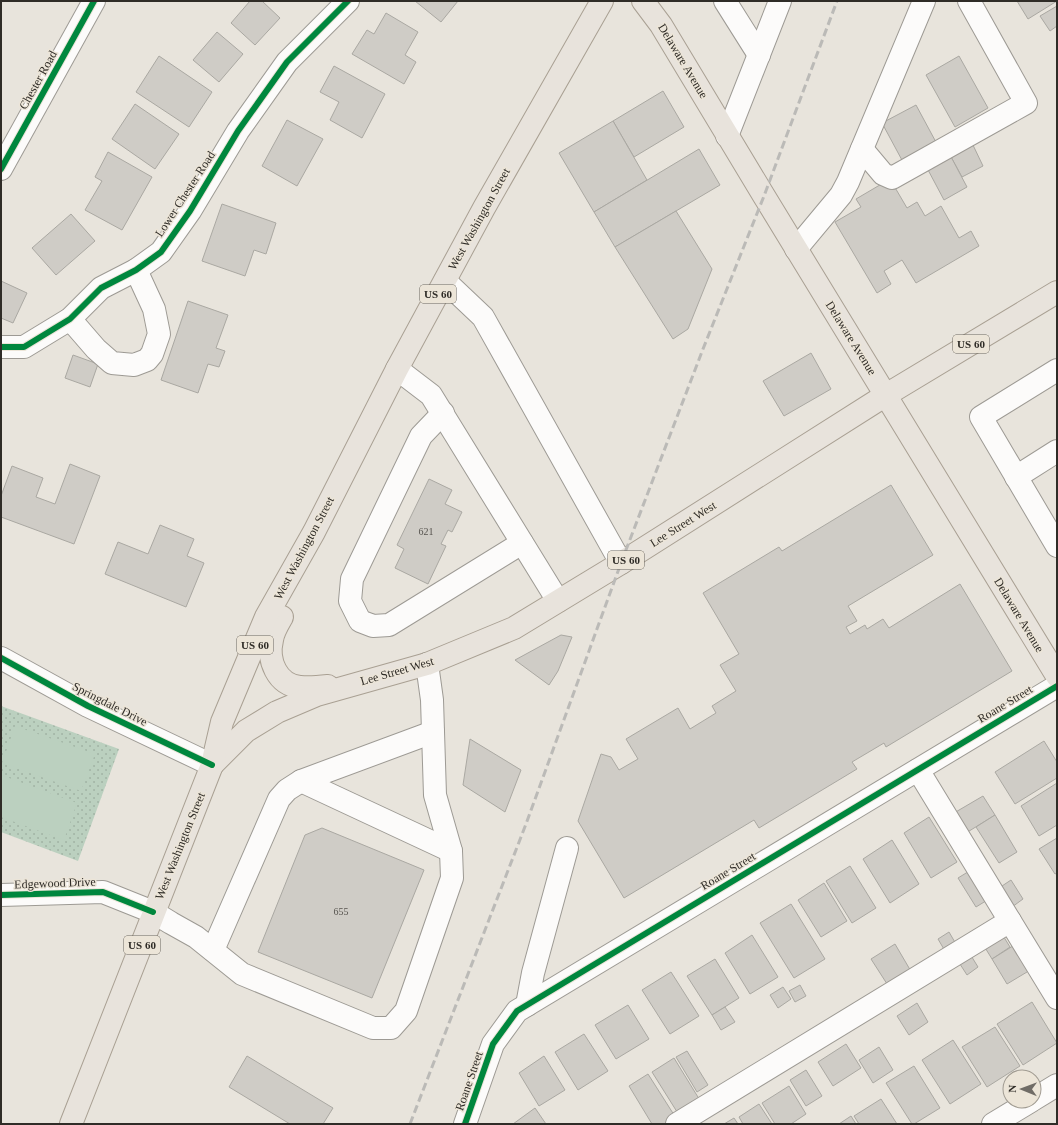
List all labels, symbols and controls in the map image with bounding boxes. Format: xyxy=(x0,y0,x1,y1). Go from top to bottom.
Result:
street label: Delaware Avenue xyxy=(655,21,711,101)
street label: Chester Road xyxy=(16,48,60,112)
street label: Lower Chester Road xyxy=(152,149,218,239)
street label: West Washington Street xyxy=(445,165,513,272)
road number: US 60 xyxy=(420,285,456,303)
street label: Delaware Avenue xyxy=(823,298,879,378)
road number: US 60 xyxy=(953,335,989,353)
street label: West Washington Street xyxy=(271,494,337,602)
street label: Lee Street West xyxy=(647,498,719,550)
house number: 621 xyxy=(419,526,434,537)
road number: US 60 xyxy=(608,551,644,569)
street label: Delaware Avenue xyxy=(991,575,1047,655)
road number: US 60 xyxy=(237,636,273,654)
street label: Lee Street West xyxy=(359,654,436,688)
street label: Springdale Drive xyxy=(70,679,150,729)
street label: Roane Street xyxy=(975,682,1036,726)
street label: West Washington Street xyxy=(152,790,208,902)
street label: Roane Street xyxy=(698,849,759,893)
street label: Edgewood Drive xyxy=(14,875,96,891)
house number: 655 xyxy=(334,906,349,917)
road number: US 60 xyxy=(124,936,160,954)
street label: Roane Street xyxy=(452,1049,486,1112)
north arrow xyxy=(1002,1069,1042,1109)
text: N xyxy=(1006,1085,1018,1093)

